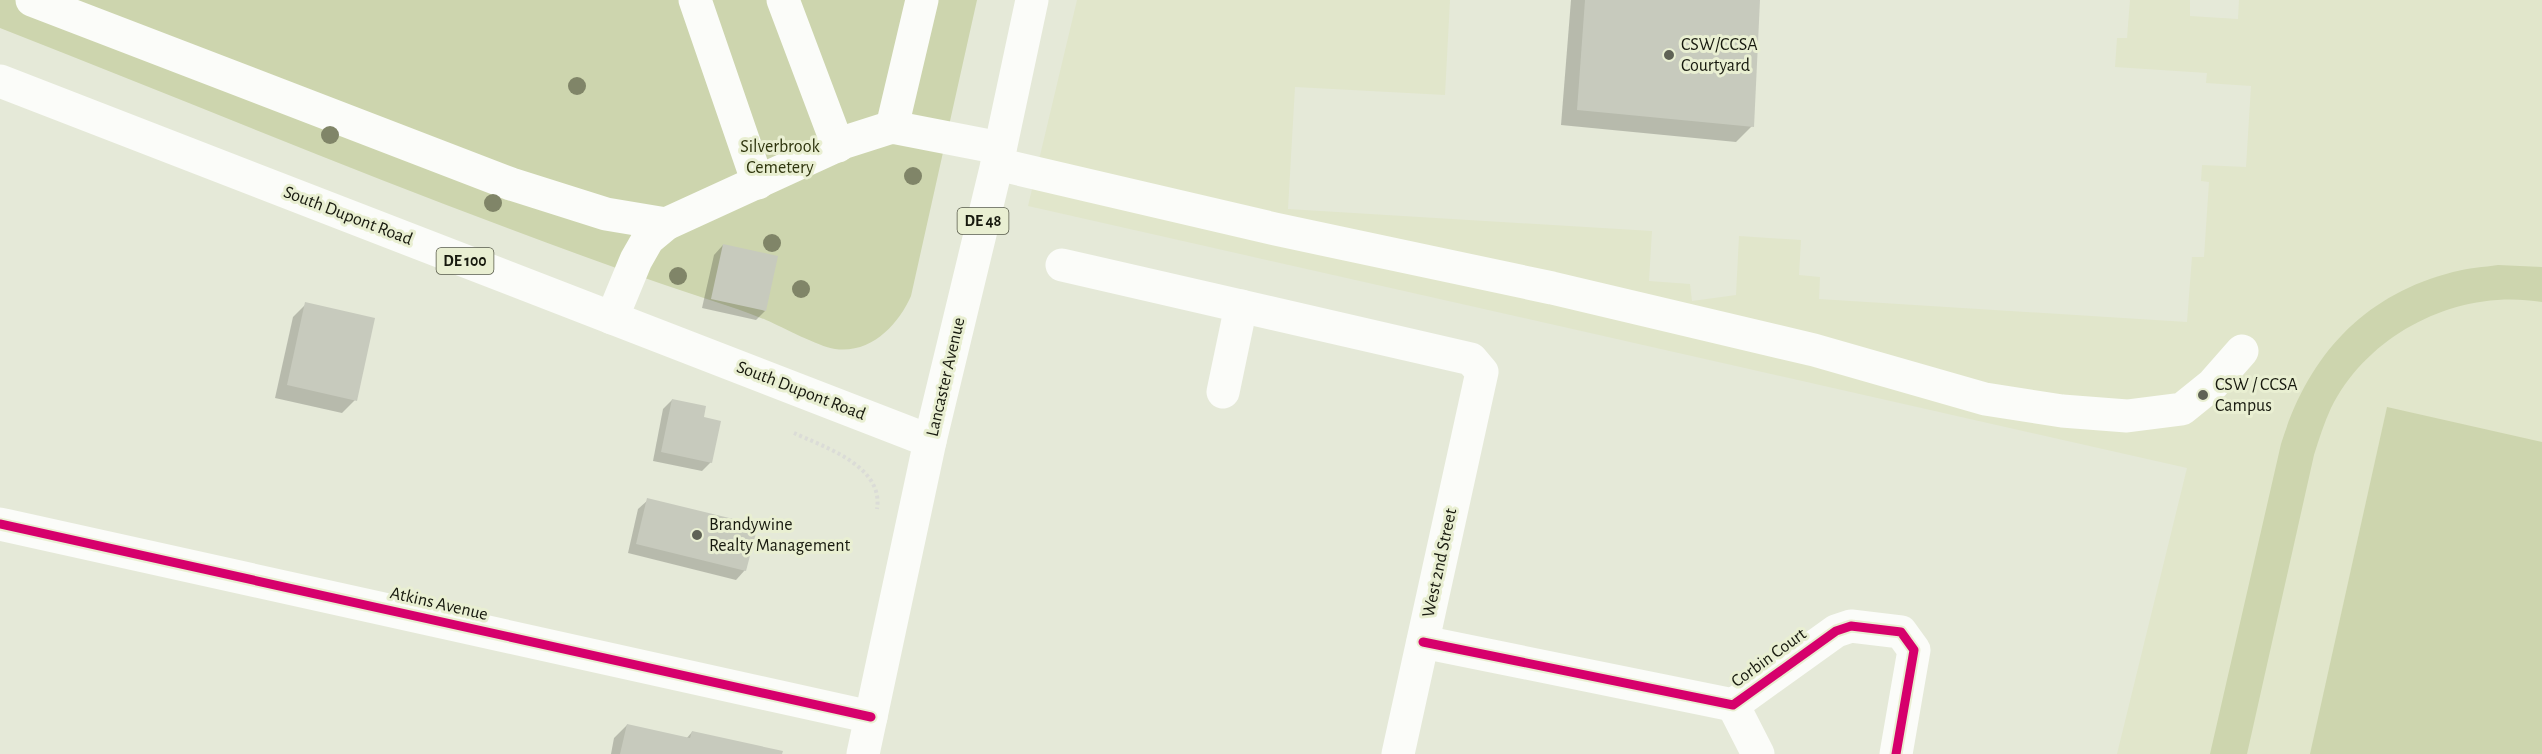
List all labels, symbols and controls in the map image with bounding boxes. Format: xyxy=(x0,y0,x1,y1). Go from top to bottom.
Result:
place label: CSW/CCSA Courtyard xyxy=(1681,36,1758,75)
marker: CSW/CCSA Courtyard xyxy=(1662,48,1676,62)
park label: Silverbrook Cemetery xyxy=(740,138,821,177)
street label: South Dupont Road xyxy=(281,183,415,249)
road number: DE 48 xyxy=(958,208,1008,234)
road number: DE 100 xyxy=(436,248,494,274)
street label: Lancaster Avenue xyxy=(924,316,968,438)
street label: South Dupont Road xyxy=(734,358,868,424)
place label: CSW / CCSA Campus xyxy=(2215,376,2298,415)
marker: CSW / CCSA Campus xyxy=(2196,388,2210,402)
street label: West 2nd Street xyxy=(1420,507,1460,619)
place label: Brandywine Realty Management xyxy=(709,516,851,555)
marker: Brandywine Realty Management xyxy=(690,528,704,542)
street label: Atkins Avenue xyxy=(388,584,490,624)
street label: Corbin Court xyxy=(1728,625,1810,691)

